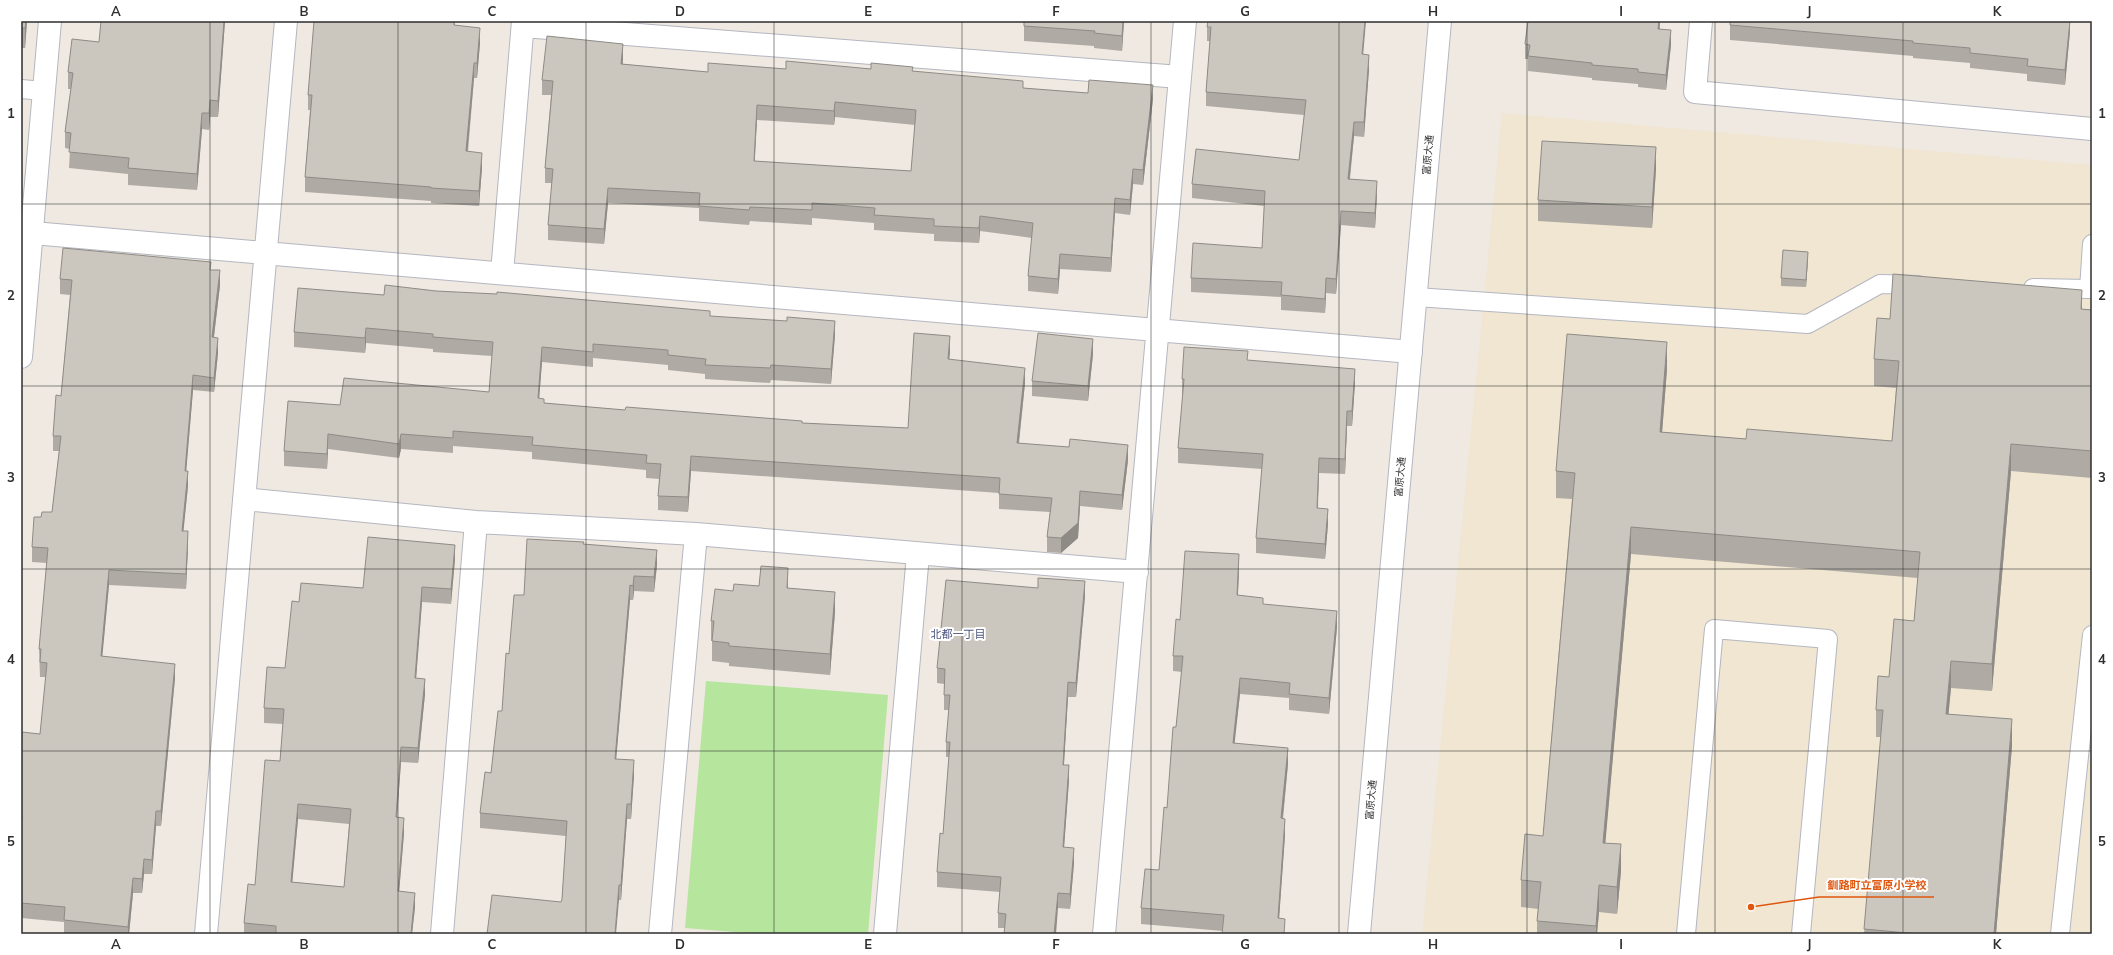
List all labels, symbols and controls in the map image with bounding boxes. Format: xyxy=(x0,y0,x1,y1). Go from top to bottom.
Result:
text: A xyxy=(111,3,121,19)
text: B xyxy=(300,3,309,19)
text: C xyxy=(488,3,497,19)
text: D xyxy=(675,3,685,19)
text: E xyxy=(864,3,872,19)
text: F xyxy=(1052,3,1060,19)
text: G xyxy=(1240,3,1250,19)
text: H xyxy=(1428,3,1438,19)
text: I xyxy=(1619,3,1623,19)
text: J xyxy=(1807,3,1811,19)
text: K xyxy=(1993,3,2003,19)
text: 1 xyxy=(7,105,15,121)
text: 1 xyxy=(2098,105,2106,121)
street label: 富原大通 xyxy=(1420,135,1436,175)
text: 2 xyxy=(7,287,15,303)
text: 2 xyxy=(2098,287,2106,303)
street label: 富原大通 xyxy=(1392,457,1408,497)
text: 3 xyxy=(7,469,15,485)
text: 3 xyxy=(2098,469,2106,485)
district label: 北都一丁目 xyxy=(931,627,986,641)
text: 4 xyxy=(7,651,15,667)
text: 4 xyxy=(2098,651,2106,667)
street label: 富原大通 xyxy=(1363,780,1379,820)
text: 5 xyxy=(7,833,15,849)
text: 5 xyxy=(2098,833,2106,849)
callout: 釧路町立富原小学校 xyxy=(1819,874,1934,897)
text: 釧路町立富原小学校 xyxy=(1828,878,1927,892)
text: A xyxy=(111,936,121,952)
text: B xyxy=(300,936,309,952)
text: C xyxy=(488,936,497,952)
text: D xyxy=(675,936,685,952)
text: E xyxy=(864,936,872,952)
text: F xyxy=(1052,936,1060,952)
text: G xyxy=(1240,936,1250,952)
text: H xyxy=(1428,936,1438,952)
text: I xyxy=(1619,936,1623,952)
text: J xyxy=(1807,936,1811,952)
text: K xyxy=(1993,936,2003,952)

